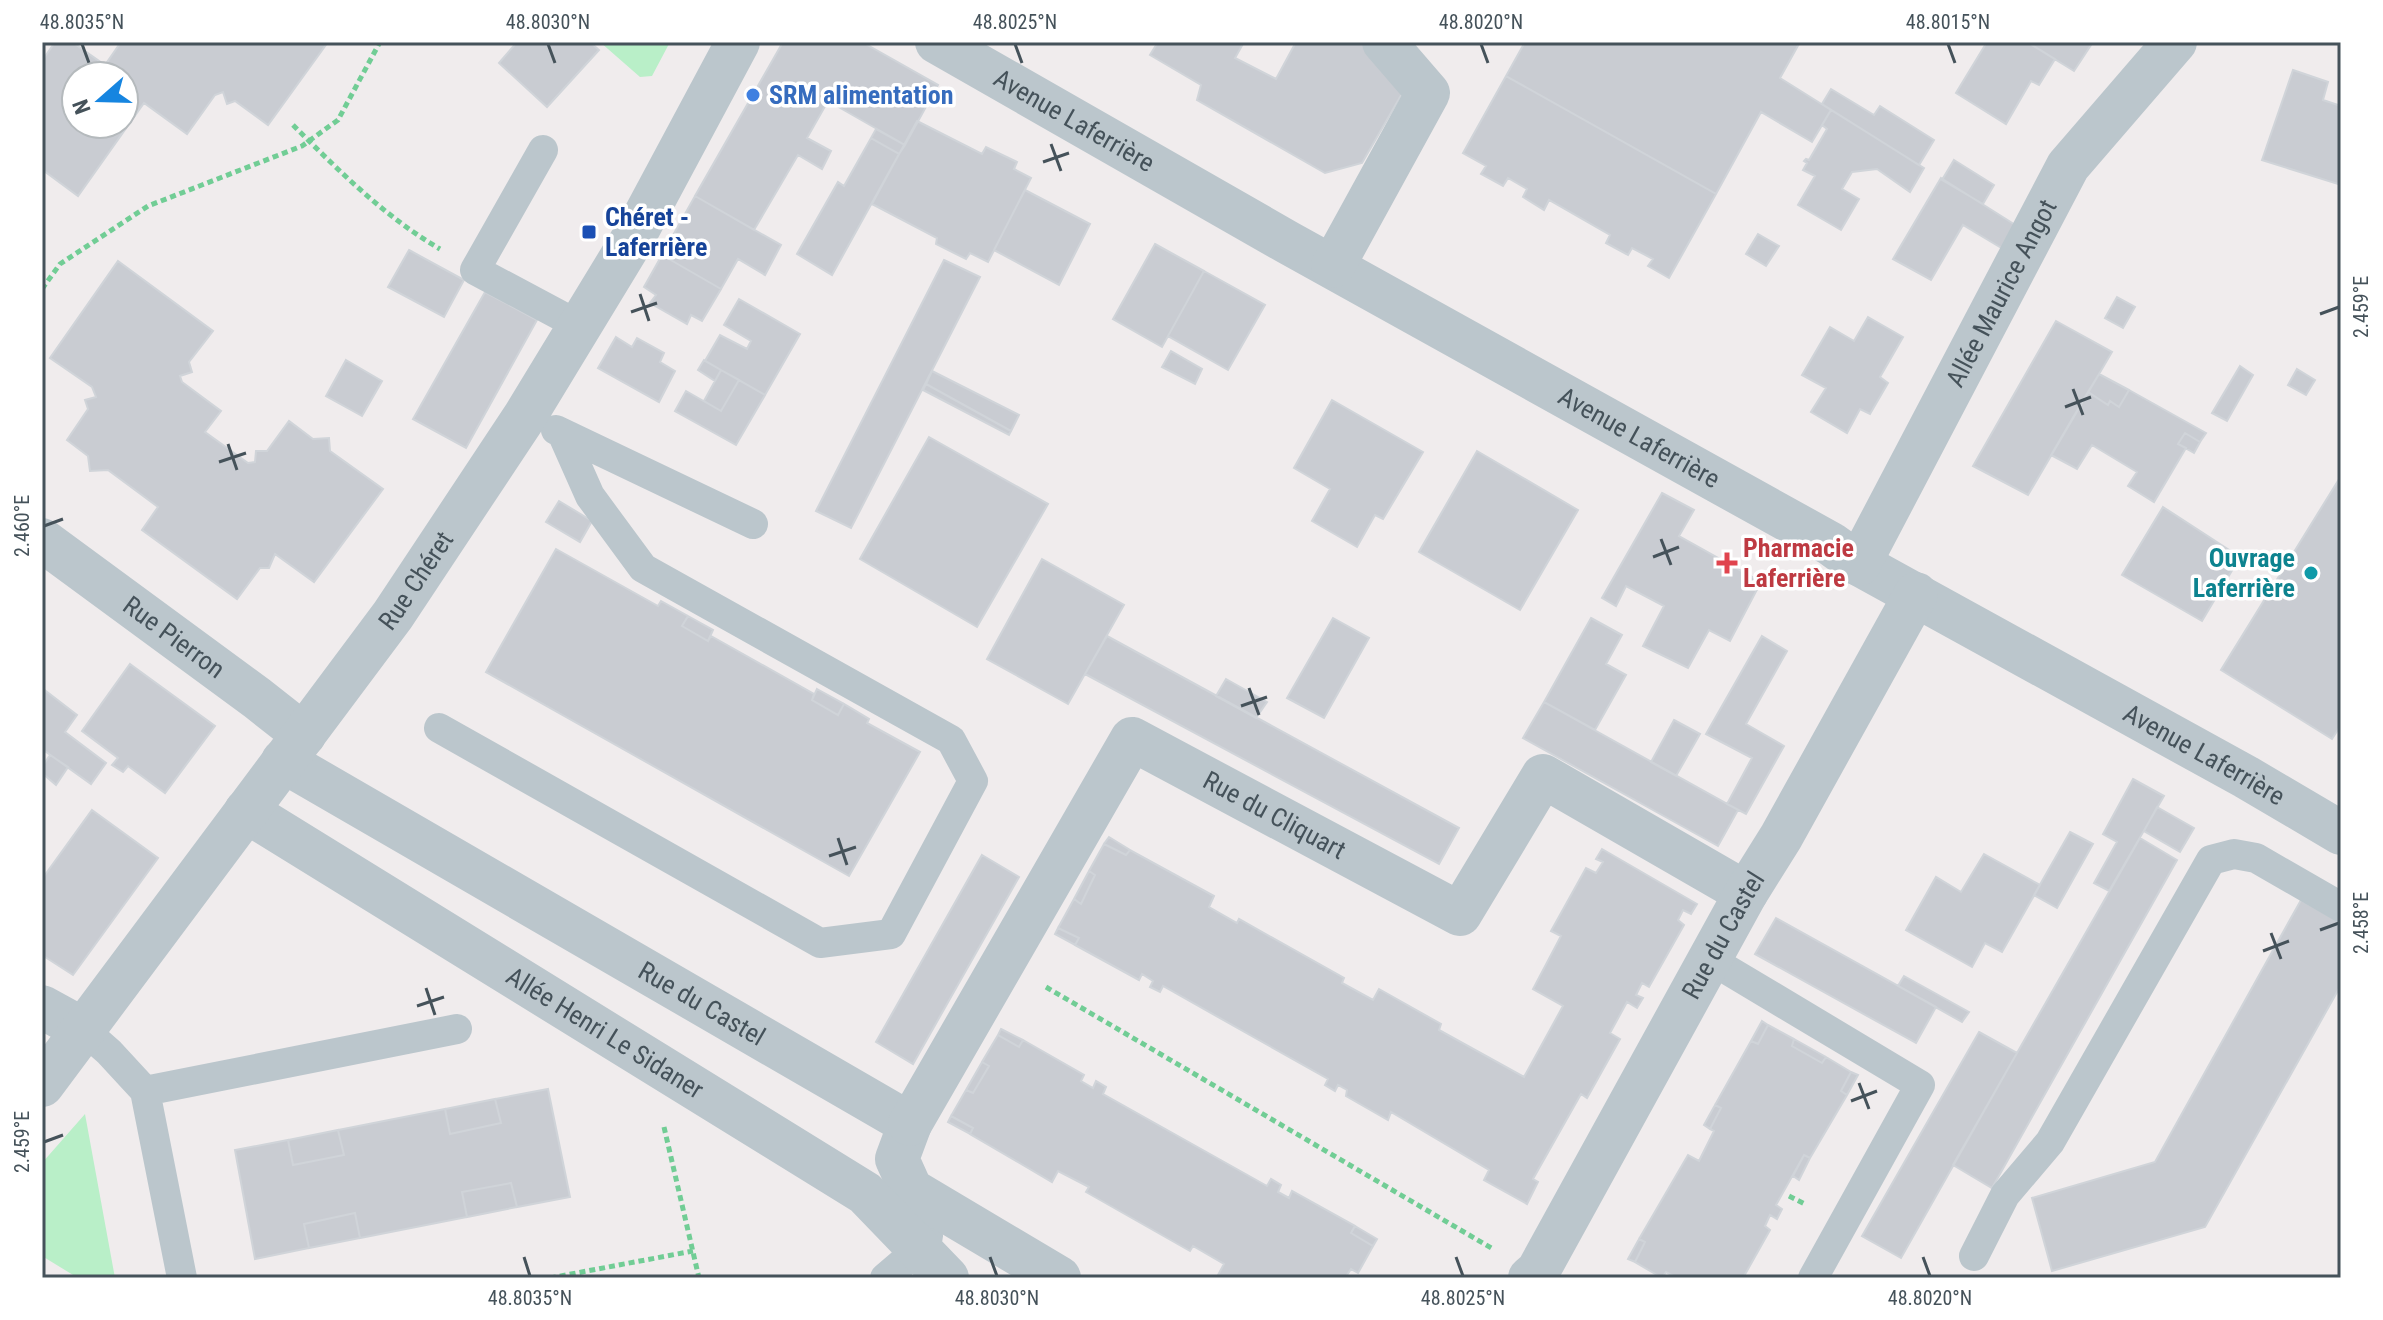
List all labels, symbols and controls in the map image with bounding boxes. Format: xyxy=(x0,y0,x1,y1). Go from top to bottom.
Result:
text: 48.8035°N xyxy=(40,10,124,34)
text: 48.8030°N xyxy=(506,10,590,34)
text: 48.8025°N xyxy=(973,10,1057,34)
text: 48.8020°N xyxy=(1439,10,1523,34)
text: 48.8015°N xyxy=(1906,10,1990,34)
north arrow xyxy=(60,60,140,140)
street label: Avenue Laferrière xyxy=(989,63,1160,178)
place label: SRM alimentation xyxy=(769,80,953,110)
marker: SRM alimentation xyxy=(744,86,762,104)
text: N xyxy=(68,96,96,117)
street label: Allée Maurice Angot xyxy=(1940,194,2063,392)
place label: Chéret - Laferrière xyxy=(605,202,707,262)
marker: Chéret - Laferrière xyxy=(580,223,598,241)
text: 2.459°E xyxy=(2349,276,2373,338)
street label: Avenue Laferrière xyxy=(1553,381,1725,494)
text: 2.460°E xyxy=(10,495,34,557)
street label: Rue Chéret xyxy=(372,526,459,636)
place label: Pharmacie Laferrière xyxy=(1743,533,1854,593)
place label: Ouvrage Laferrière xyxy=(2193,543,2295,603)
marker: Pharmacie Laferrière xyxy=(1718,554,1736,572)
marker: Ouvrage Laferrière xyxy=(2302,564,2320,582)
street label: Rue Pierron xyxy=(118,590,231,684)
street label: Avenue Laferrière xyxy=(2118,698,2290,811)
street label: Rue du Cliquart xyxy=(1198,765,1351,865)
street label: Rue du Castel xyxy=(1676,866,1771,1004)
text: 2.458°E xyxy=(2349,892,2373,954)
street label: Rue du Castel xyxy=(633,955,770,1052)
street label: Allée Henri Le Sidaner xyxy=(501,960,709,1105)
text: 2.459°E xyxy=(10,1111,34,1173)
text: 48.8035°N xyxy=(488,1286,572,1310)
text: 48.8030°N xyxy=(955,1286,1039,1310)
text: 48.8025°N xyxy=(1421,1286,1505,1310)
text: 48.8020°N xyxy=(1888,1286,1972,1310)

